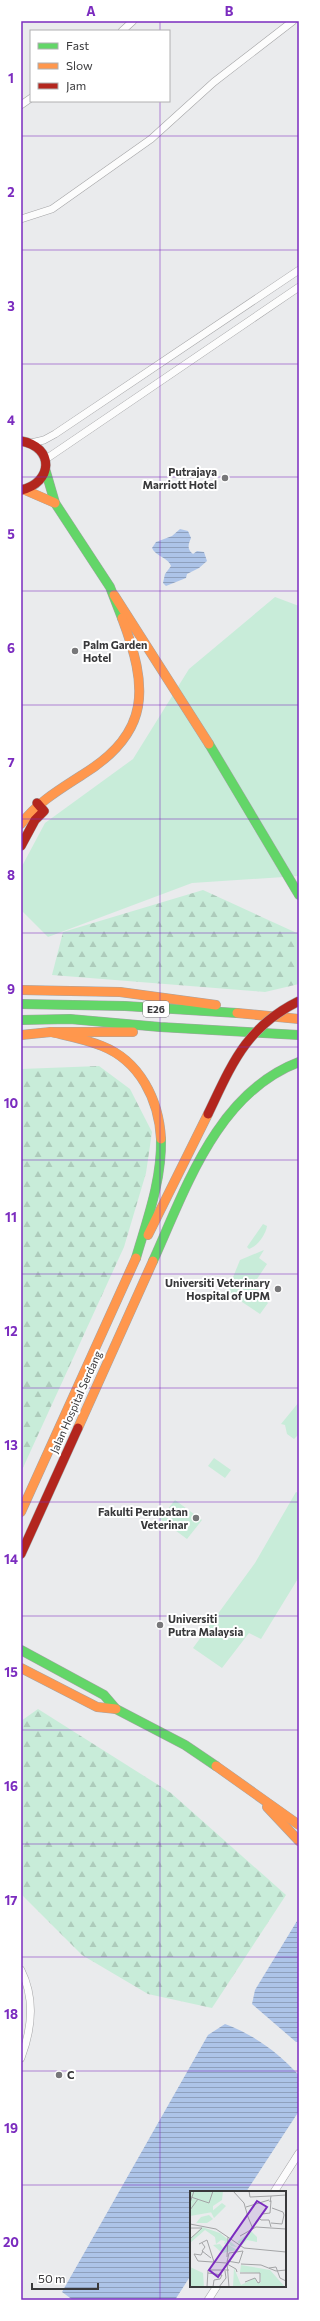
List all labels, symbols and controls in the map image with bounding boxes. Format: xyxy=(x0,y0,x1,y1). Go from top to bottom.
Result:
text: A xyxy=(86,3,96,19)
text: B xyxy=(225,3,234,19)
legend xyxy=(30,30,170,102)
text: Fast xyxy=(66,38,89,52)
text: Slow xyxy=(66,58,93,72)
text: 1 xyxy=(8,70,14,86)
text: Jam xyxy=(66,78,86,93)
text: 2 xyxy=(7,184,15,200)
text: 3 xyxy=(7,298,15,314)
text: 4 xyxy=(7,412,15,428)
place label: Putrajaya Marriott Hotel xyxy=(142,465,217,491)
marker: Putrajaya Marriott Hotel xyxy=(220,473,230,483)
text: 5 xyxy=(7,526,15,542)
place label: Palm Garden Hotel xyxy=(83,638,147,664)
text: 6 xyxy=(7,640,15,656)
marker: Palm Garden Hotel xyxy=(70,646,80,656)
text: 7 xyxy=(7,754,15,770)
text: 8 xyxy=(7,867,15,883)
text: 9 xyxy=(7,981,15,997)
road number: E26 xyxy=(143,1001,169,1017)
text: 10 xyxy=(4,1095,19,1111)
text: 11 xyxy=(5,1209,17,1225)
place label: Universiti Veterinary Hospital of UPM xyxy=(165,1276,270,1302)
marker: Universiti Veterinary Hospital of UPM xyxy=(273,1284,283,1294)
text: 12 xyxy=(4,1323,18,1339)
street label: Jalan Hospital Serdang xyxy=(47,1348,105,1456)
text: 13 xyxy=(4,1437,18,1453)
place label: Fakulti Perubatan Veterinar xyxy=(98,1505,188,1531)
marker: Fakulti Perubatan Veterinar xyxy=(191,1513,201,1523)
text: 14 xyxy=(4,1551,18,1567)
place label: Universiti Putra Malaysia xyxy=(168,1612,243,1638)
marker: Universiti Putra Malaysia xyxy=(155,1620,165,1630)
text: 15 xyxy=(4,1664,18,1680)
text: 16 xyxy=(4,1778,18,1794)
text: 17 xyxy=(4,1892,18,1908)
text: 18 xyxy=(4,2006,18,2022)
place label: C xyxy=(67,2068,75,2081)
marker: C xyxy=(54,2070,64,2080)
text: 19 xyxy=(4,2120,18,2136)
inset map xyxy=(190,2191,286,2287)
text: 20 xyxy=(3,2234,19,2250)
scale bar xyxy=(32,2265,98,2291)
text: 50 m xyxy=(38,2271,66,2285)

